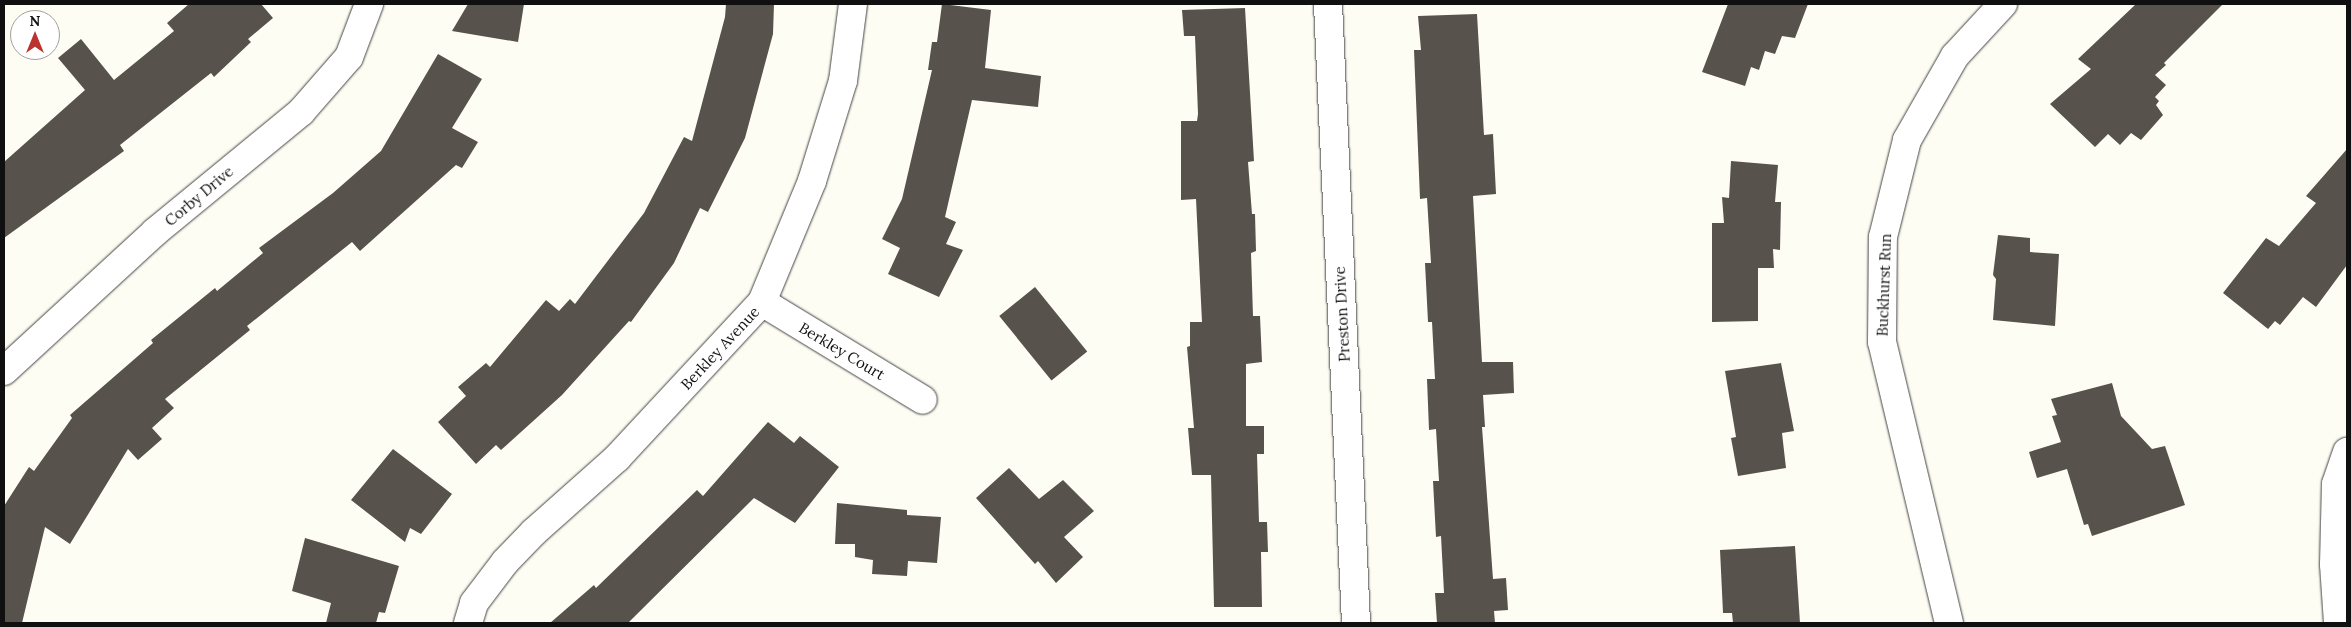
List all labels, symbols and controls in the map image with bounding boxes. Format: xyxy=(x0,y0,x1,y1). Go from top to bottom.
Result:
north arrow xyxy=(10,10,60,60)
text: N xyxy=(30,12,40,30)
street label: Corby Drive xyxy=(161,162,237,230)
street label: Buckhurst Run xyxy=(1873,233,1895,337)
street label: Preston Drive xyxy=(1331,266,1353,362)
street label: Berkley Avenue xyxy=(677,303,763,393)
street label: Berkley Court xyxy=(796,318,888,384)

